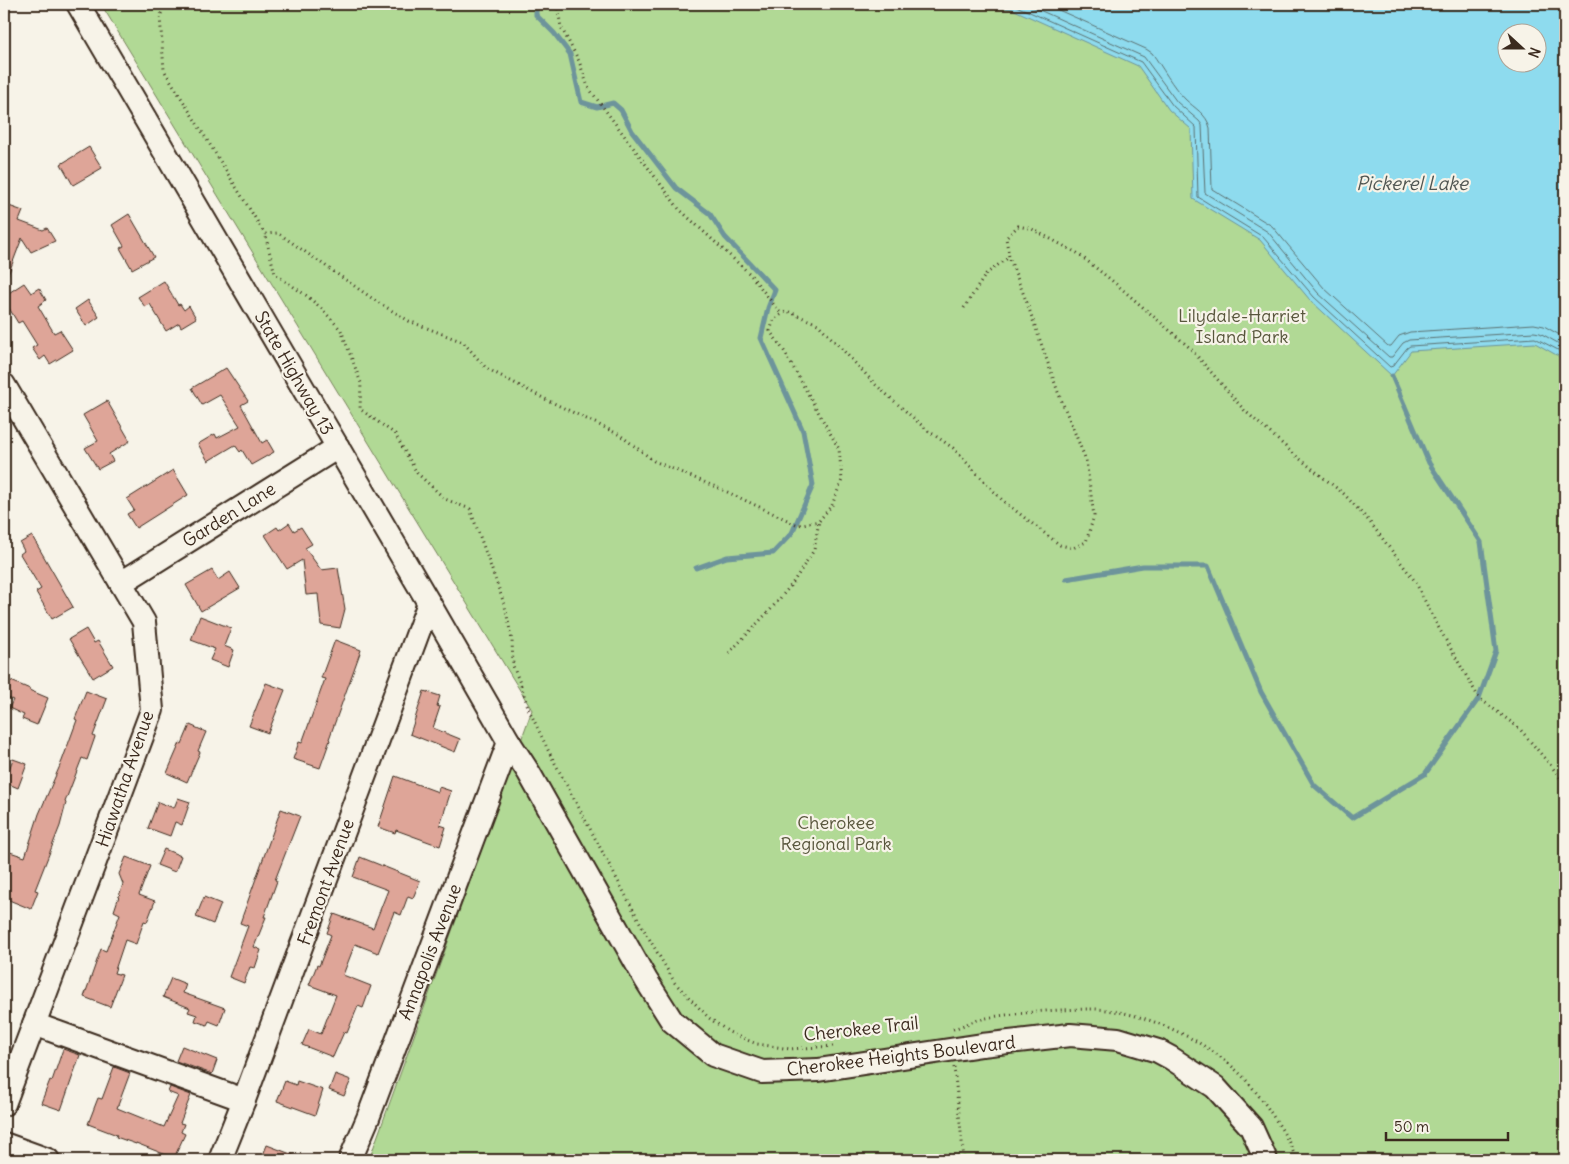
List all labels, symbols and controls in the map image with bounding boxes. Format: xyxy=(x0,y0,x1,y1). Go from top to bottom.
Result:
north arrow xyxy=(1496,22,1546,72)
text: N xyxy=(1524,45,1544,60)
water label: Pickerel Lake xyxy=(1356,171,1470,195)
park label: Lilydale-Harriet Island Park xyxy=(1178,304,1306,348)
street label: State Highway 13 xyxy=(250,307,339,439)
street label: Garden Lane xyxy=(178,477,280,552)
street label: Hiawatha Avenue xyxy=(90,707,159,850)
park label: Cherokee Regional Park xyxy=(780,811,892,855)
street label: Fremont Avenue xyxy=(292,816,359,948)
street label: Annapolis Avenue xyxy=(393,881,466,1023)
street label: Cherokee Trail xyxy=(802,1011,920,1046)
street label: Cherokee Heights Boulevard xyxy=(785,1030,1017,1081)
scale bar xyxy=(1386,1109,1509,1141)
text: 50 m xyxy=(1394,1117,1429,1136)

